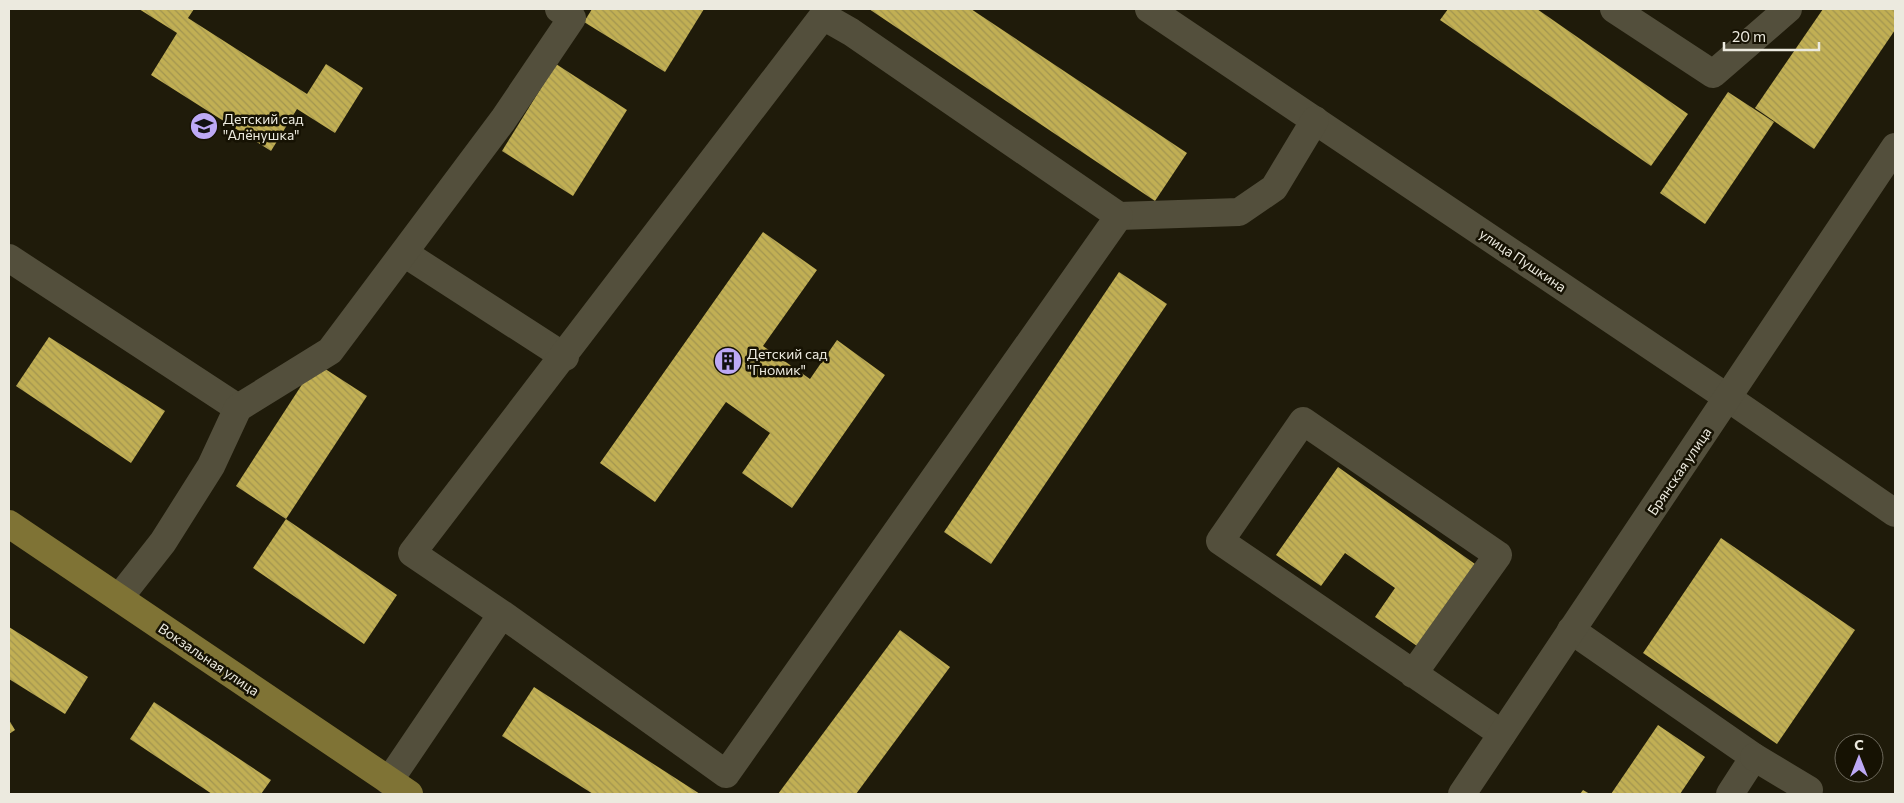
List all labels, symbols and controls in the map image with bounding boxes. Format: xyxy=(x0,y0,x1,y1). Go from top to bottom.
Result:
scale bar xyxy=(1724,20,1819,52)
text: 20 m xyxy=(1732,27,1766,45)
place label: Детский сад "Алёнушка" xyxy=(223,110,303,143)
school or university icon: Детский сад "Алёнушка" xyxy=(189,111,219,141)
street label: улица Пушкина xyxy=(1476,225,1570,295)
place label: Детский сад "Гномик" xyxy=(747,345,827,378)
building icon: Детский сад "Гномик" xyxy=(713,346,743,376)
street label: Брянская улица xyxy=(1643,424,1715,518)
street label: Вокзальная улица xyxy=(155,619,263,699)
north arrow xyxy=(1834,733,1884,783)
text: С xyxy=(1854,736,1864,753)

